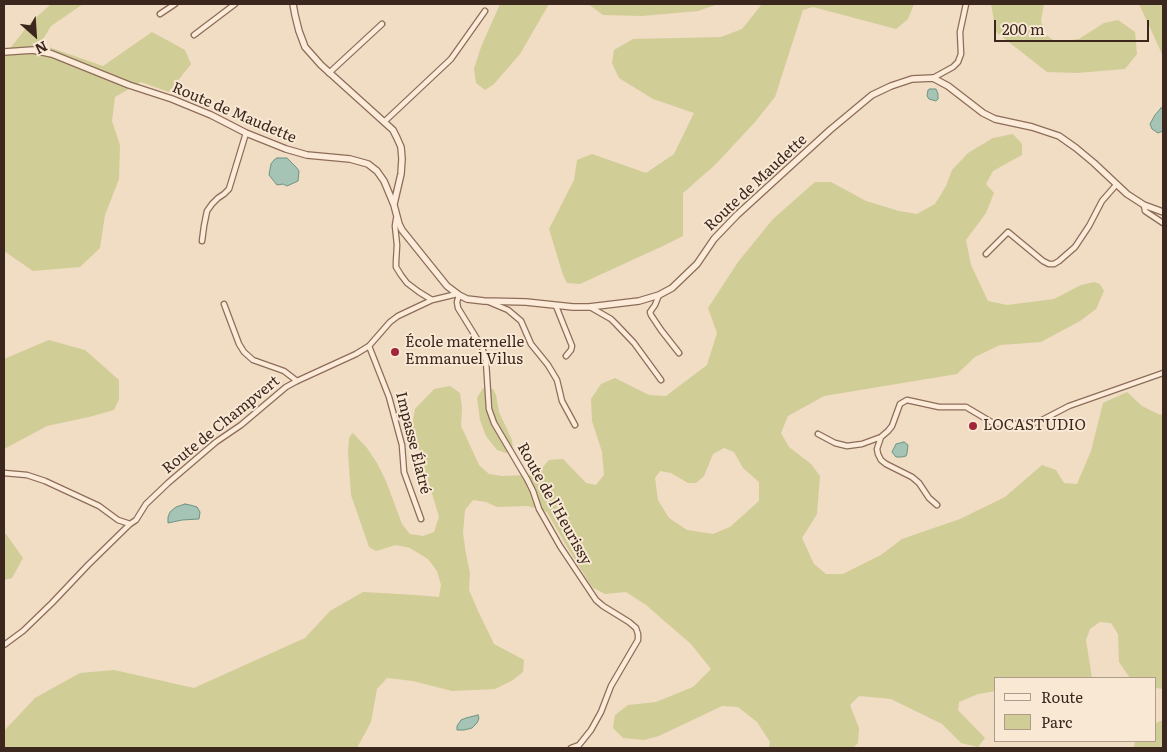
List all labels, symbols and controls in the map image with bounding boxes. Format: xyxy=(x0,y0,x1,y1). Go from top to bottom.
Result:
north arrow xyxy=(10,10,60,60)
scale bar xyxy=(997,10,1152,42)
text: 200 m xyxy=(1002,17,1045,40)
text: N xyxy=(32,37,51,60)
street label: Route de Maudette xyxy=(169,79,299,147)
street label: Route de Maudette xyxy=(701,131,811,235)
place label: École maternelle Emmanuel Vilus xyxy=(405,334,524,369)
marker: École maternelle Emmanuel Vilus xyxy=(389,346,401,358)
street label: Route de Champvert xyxy=(159,372,283,478)
street label: Impasse Élatré xyxy=(392,390,434,496)
place label: LOCASTUDIO xyxy=(983,417,1086,435)
marker: LOCASTUDIO xyxy=(967,420,979,432)
street label: Route de l'Heurissy xyxy=(513,440,595,568)
legend xyxy=(994,677,1157,742)
text: Route xyxy=(1041,685,1083,708)
text: Parc xyxy=(1041,710,1072,733)

